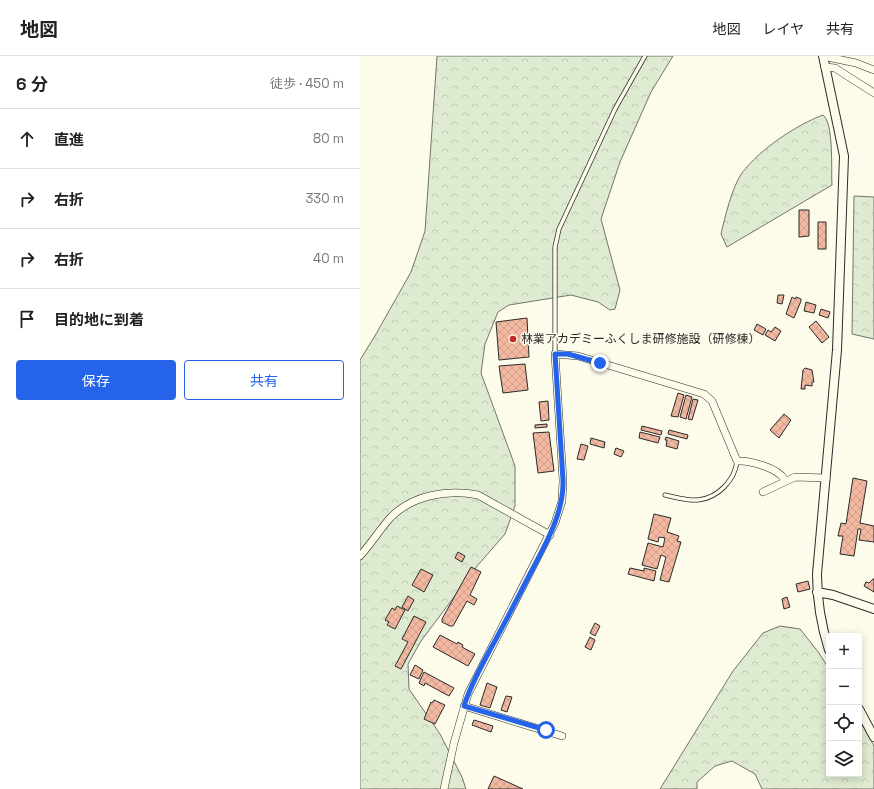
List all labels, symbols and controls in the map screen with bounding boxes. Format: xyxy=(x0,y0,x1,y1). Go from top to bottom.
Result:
text: 地図 xyxy=(20,17,58,42)
text: 地図 xyxy=(712,20,740,38)
text: レイヤ xyxy=(762,20,804,38)
text: 共有 xyxy=(826,20,854,38)
text: 6 分 xyxy=(16,73,48,95)
text: 徒歩 · 450 m xyxy=(270,75,344,92)
icon: ahead xyxy=(16,128,38,150)
text: 直進 xyxy=(54,130,84,149)
text: 80 m xyxy=(313,130,344,147)
icon: right xyxy=(16,188,38,210)
text: 右折 xyxy=(54,190,84,209)
text: 330 m xyxy=(305,190,344,207)
icon: right xyxy=(16,248,38,270)
text: 右折 xyxy=(54,250,84,269)
text: 40 m xyxy=(313,250,344,267)
icon: arrive xyxy=(16,308,38,330)
text: 目的地に到着 xyxy=(54,310,144,329)
place label: 林業アカデミーふくしま研修施設（研修棟） xyxy=(521,331,761,347)
marker: 林業アカデミーふくしま研修施設（研修棟） xyxy=(508,334,518,344)
route end xyxy=(591,354,609,372)
button: 保存 xyxy=(16,360,176,400)
button: 共有 xyxy=(184,360,344,400)
map controls xyxy=(826,633,862,777)
button: + xyxy=(826,633,862,669)
button: − xyxy=(826,669,862,705)
button: locate xyxy=(826,705,862,741)
route start xyxy=(537,721,555,739)
button: layers xyxy=(826,741,862,777)

